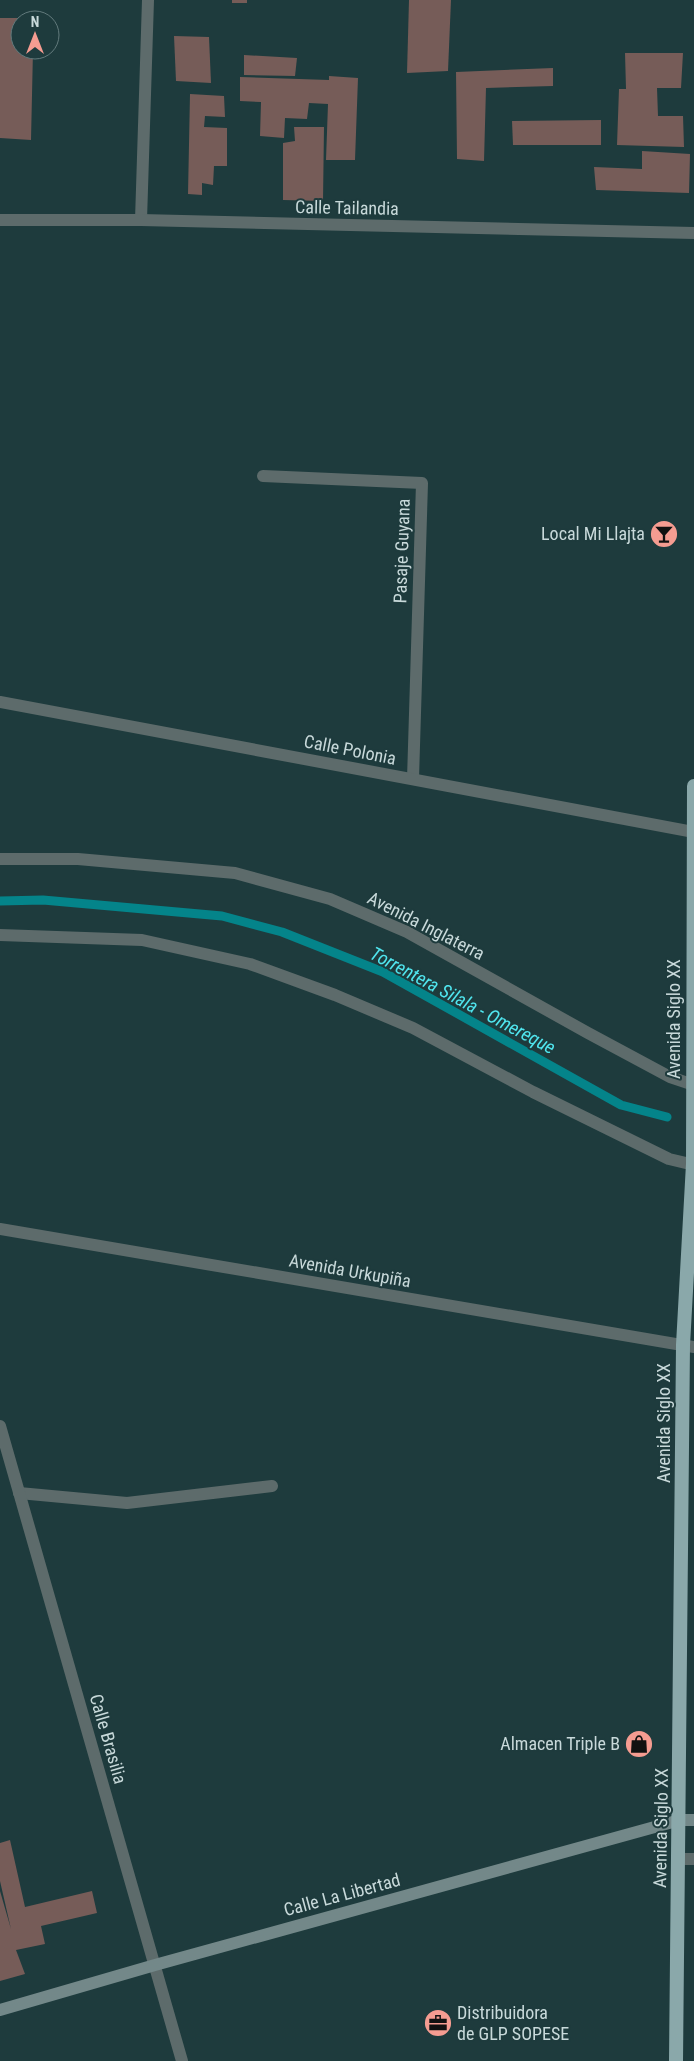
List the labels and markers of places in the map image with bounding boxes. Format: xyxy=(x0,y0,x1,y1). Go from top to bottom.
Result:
bar icon: Local Mi Llajta xyxy=(649,519,679,549)
place label: Local Mi Llajta xyxy=(541,523,645,544)
shop icon: Almacen Triple B xyxy=(624,1729,654,1759)
place label: Almacen Triple B xyxy=(500,1733,620,1754)
place label: Distribuidora de GLP SOPESE xyxy=(457,2002,569,2044)
office icon: Distribuidora de GLP SOPESE xyxy=(423,2008,453,2038)

